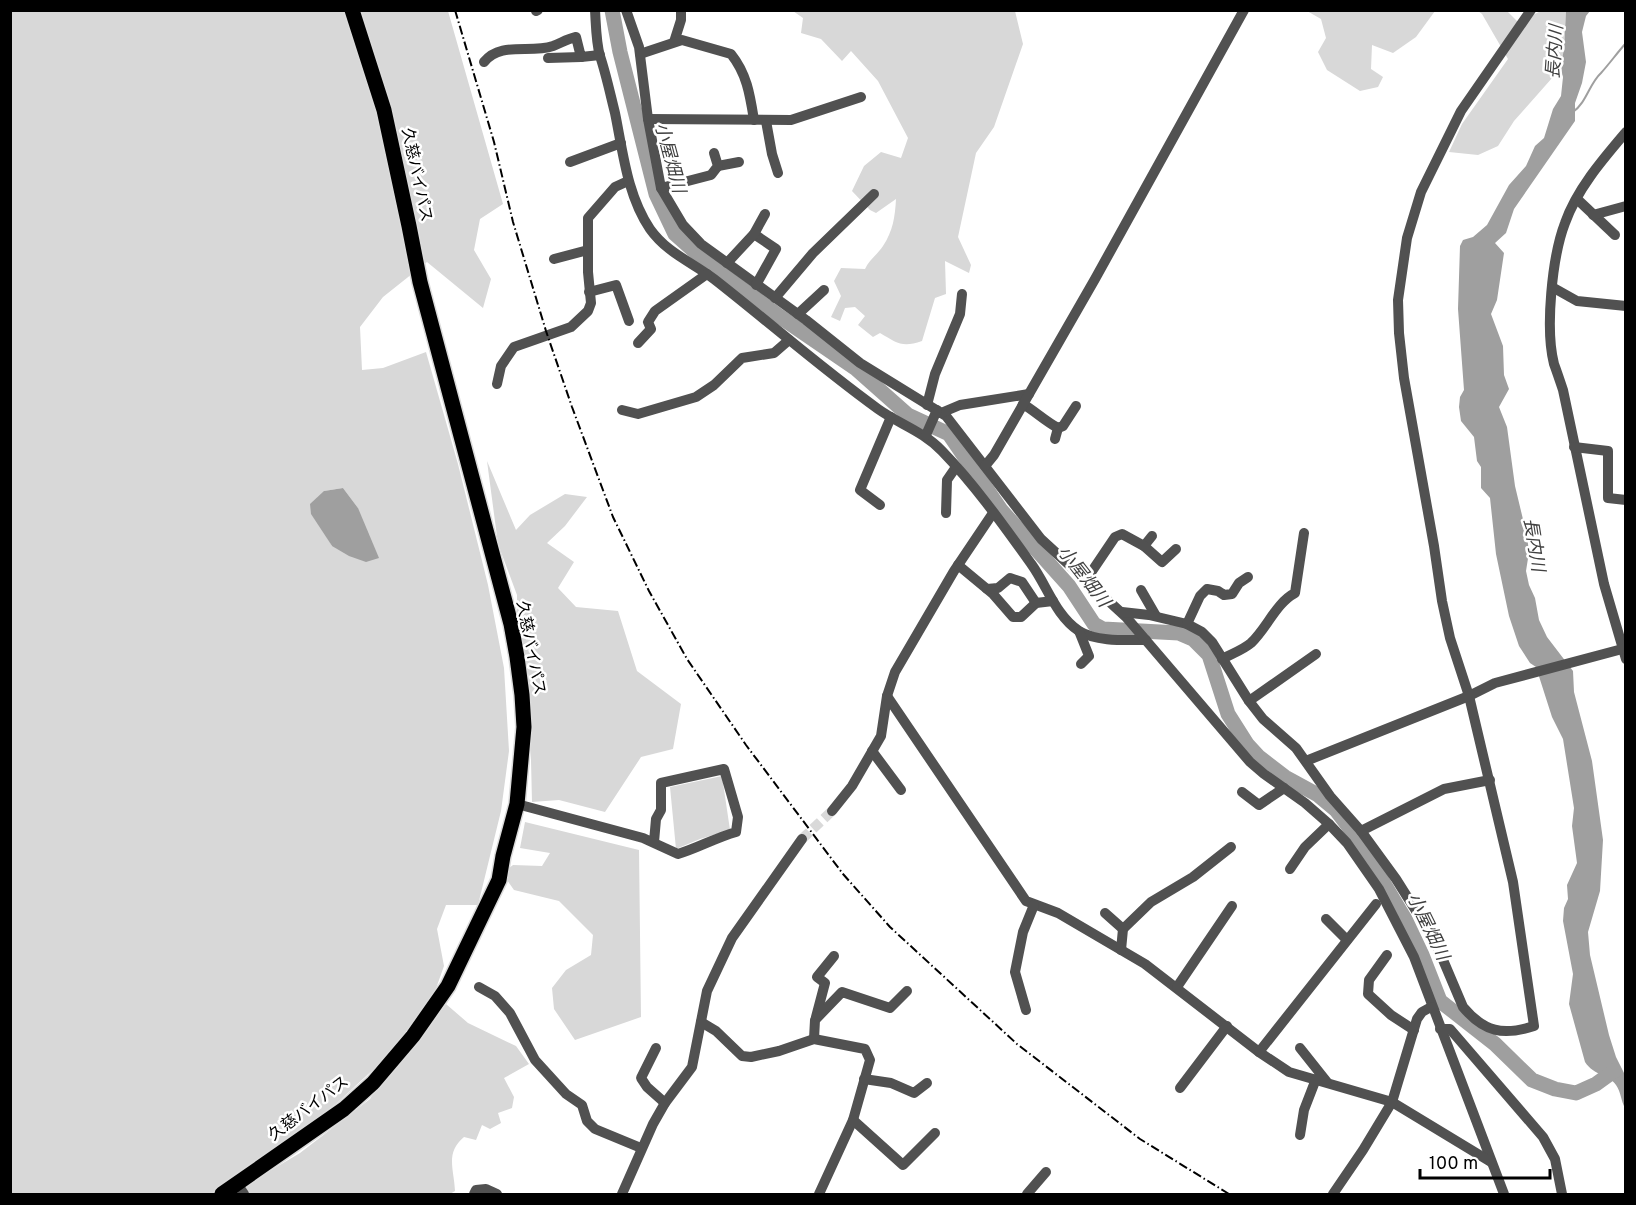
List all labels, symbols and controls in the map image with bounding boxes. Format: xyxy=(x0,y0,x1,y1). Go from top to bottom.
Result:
water label: 長内川 xyxy=(1543,22,1569,80)
water label: 小屋畑川 xyxy=(649,120,690,198)
street label: 久慈バイパス xyxy=(396,126,436,224)
water label: 長内川 xyxy=(1517,517,1549,575)
water label: 小屋畑川 xyxy=(1052,542,1115,614)
street label: 久慈バイパス xyxy=(511,599,549,697)
water label: 小屋畑川 xyxy=(1401,890,1454,966)
street label: 久慈バイパス xyxy=(265,1072,353,1146)
scale bar xyxy=(1420,1142,1550,1180)
text: 100 m xyxy=(1429,1153,1478,1176)

